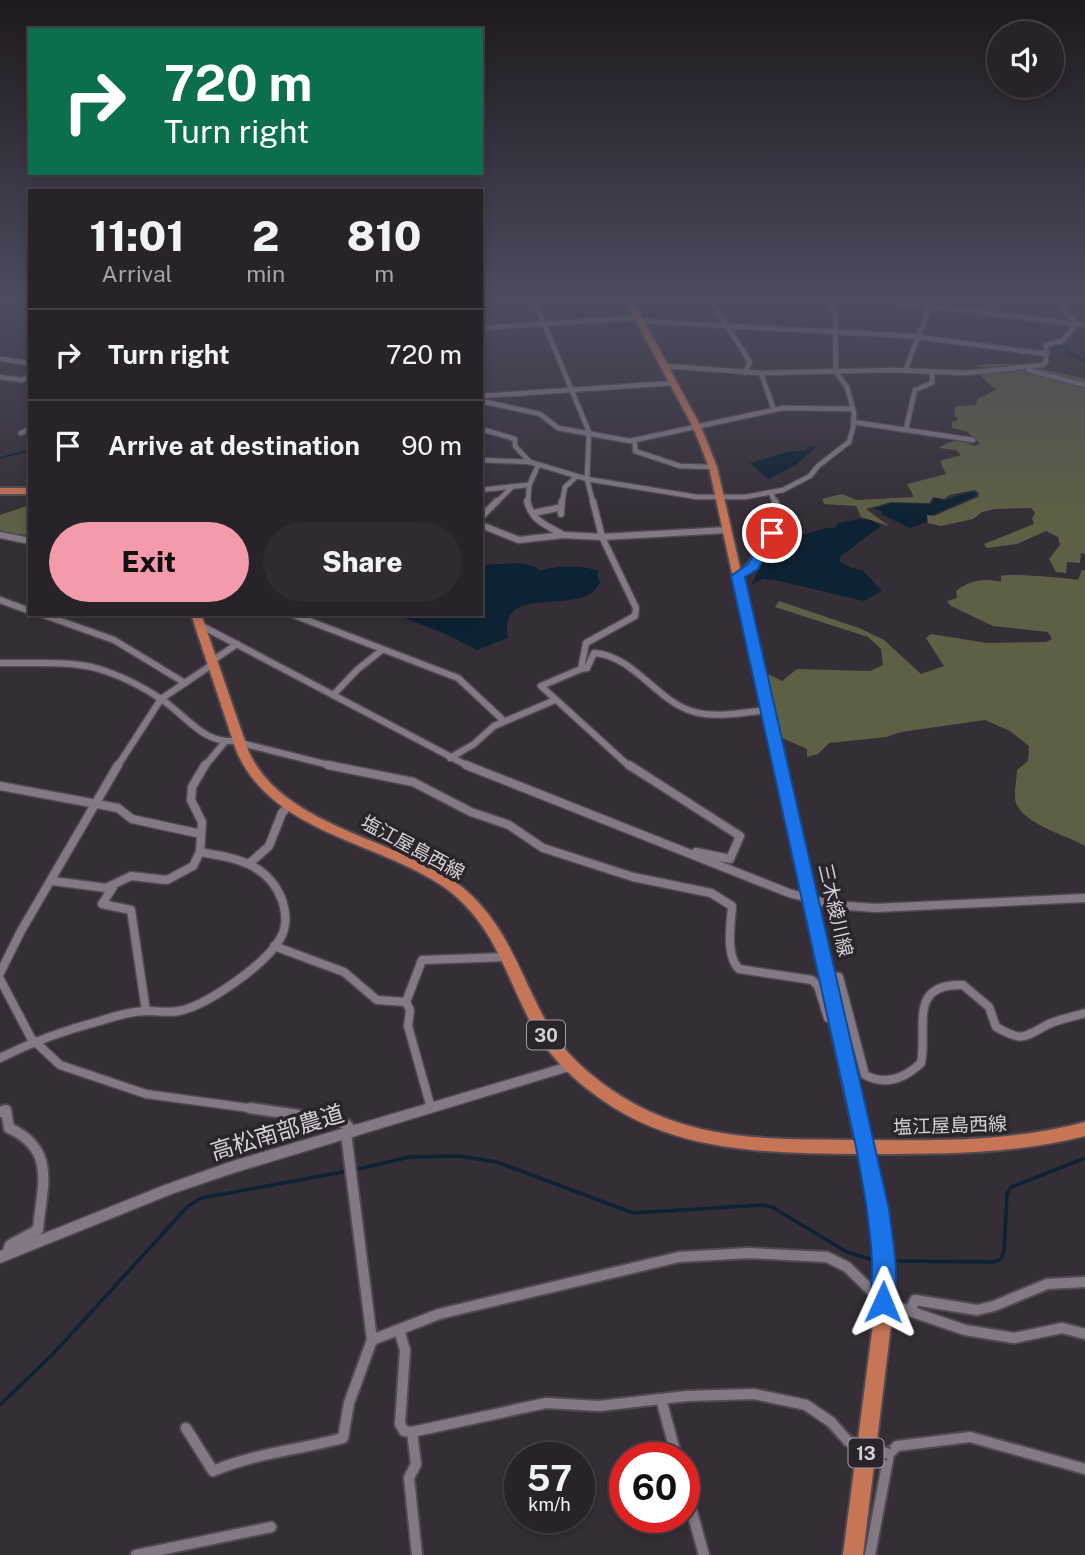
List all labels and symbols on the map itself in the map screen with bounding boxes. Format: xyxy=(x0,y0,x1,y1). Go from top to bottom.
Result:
pin xyxy=(742,503,802,563)
street label: 塩江屋島西線 xyxy=(358,811,468,883)
street label: 三木綾川線 xyxy=(815,861,857,959)
road number: 30 xyxy=(527,1020,565,1050)
street label: 高松南部農道 xyxy=(207,1099,347,1165)
street label: 塩江屋島西線 xyxy=(893,1112,1007,1138)
position arrow xyxy=(846,1265,920,1339)
road number: 13 xyxy=(848,1438,884,1468)
speed limit sign: 60 xyxy=(609,1442,700,1533)

